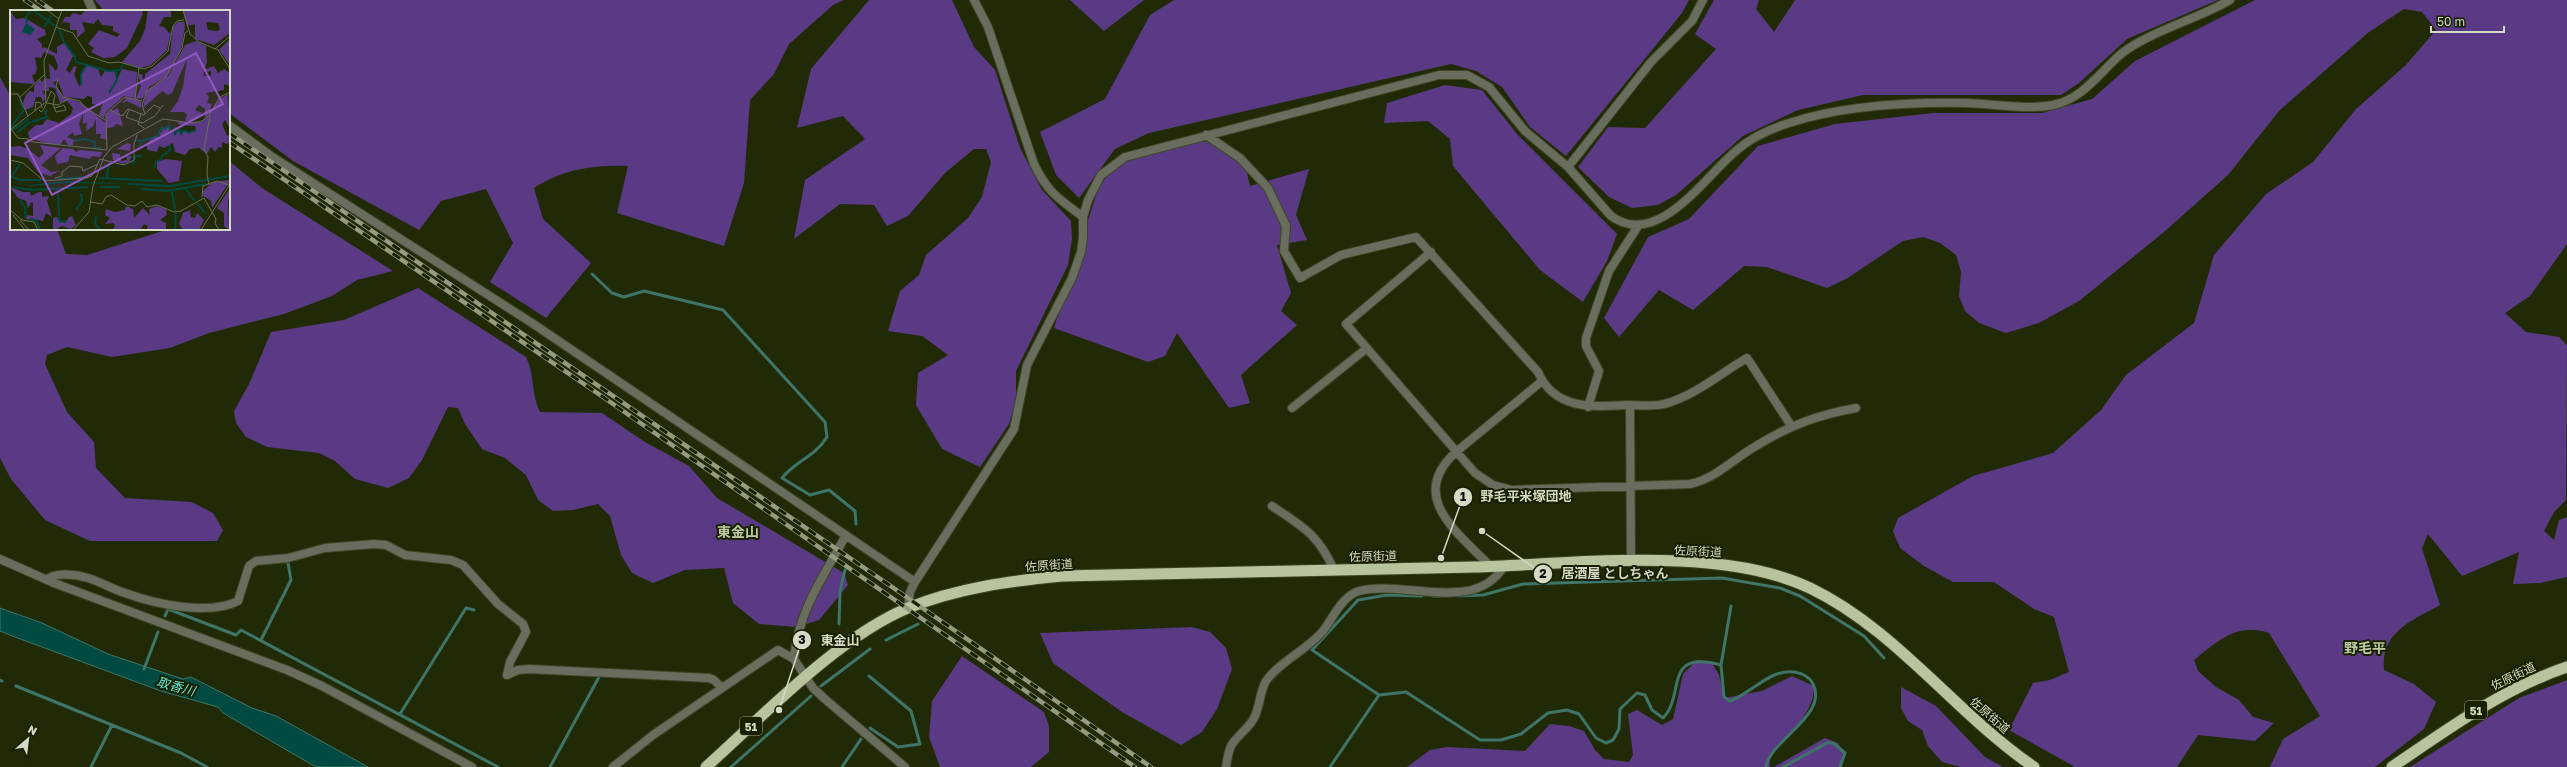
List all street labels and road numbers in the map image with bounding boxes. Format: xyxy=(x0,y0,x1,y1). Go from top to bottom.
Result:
street label: 佐原街道 xyxy=(1674,542,1722,560)
street label: 佐原街道 xyxy=(1349,548,1397,564)
street label: 佐原街道 xyxy=(1025,556,1073,574)
street label: 佐原街道 xyxy=(2488,659,2538,693)
street label: 佐原街道 xyxy=(1967,694,2013,736)
road number: 51 xyxy=(2465,701,2487,719)
road number: 51 xyxy=(740,717,762,735)

